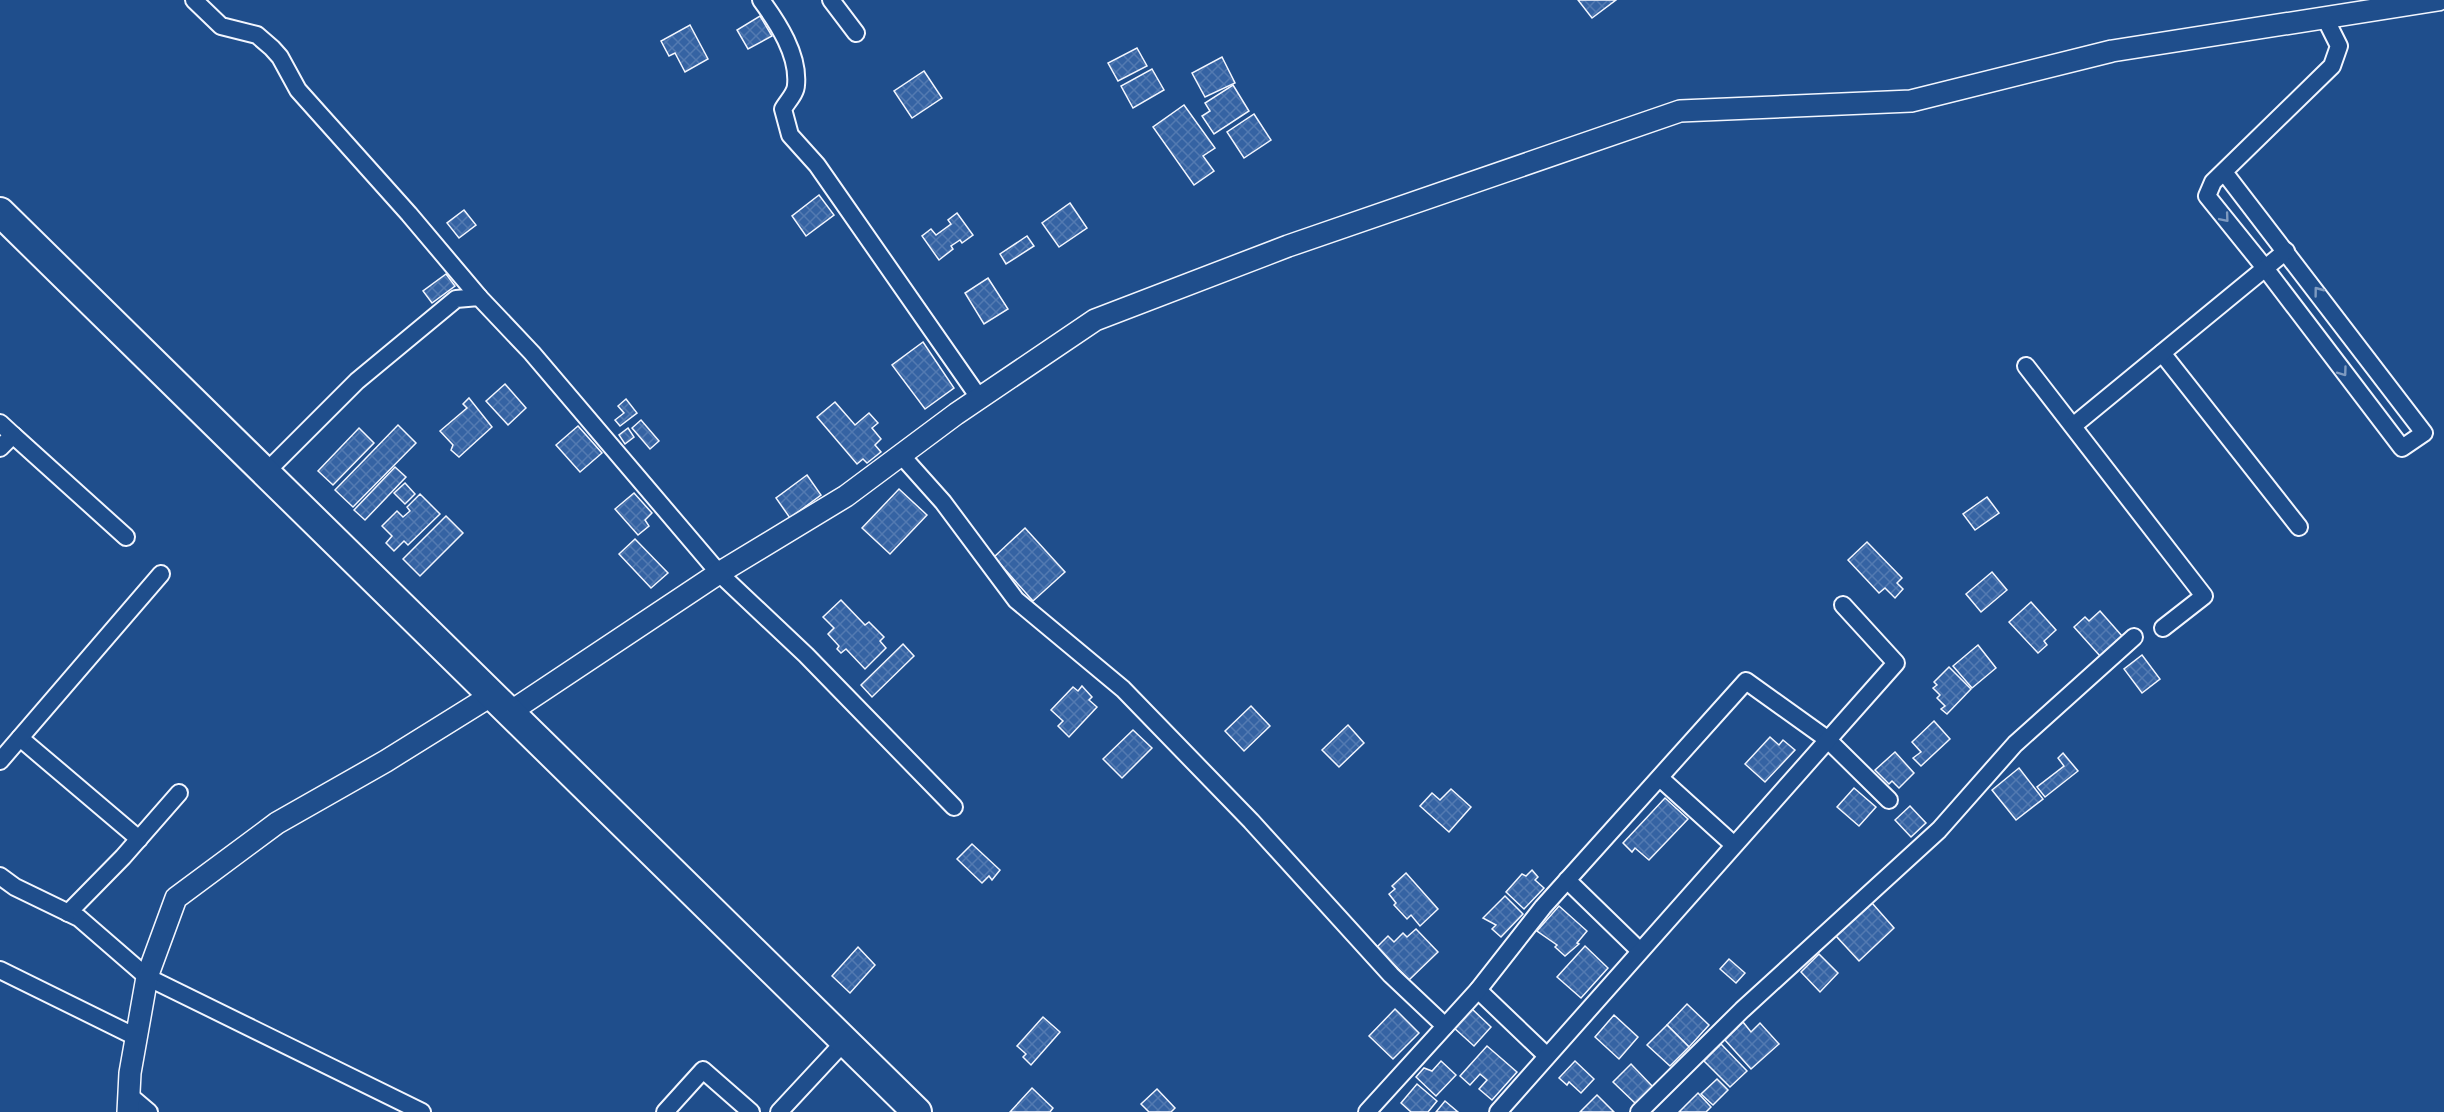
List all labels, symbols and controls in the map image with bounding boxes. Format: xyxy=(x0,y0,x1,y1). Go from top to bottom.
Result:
one-way arrow xyxy=(2217,211,2228,222)
one-way arrow xyxy=(2314,287,2325,298)
one-way arrow xyxy=(2336,366,2347,377)

